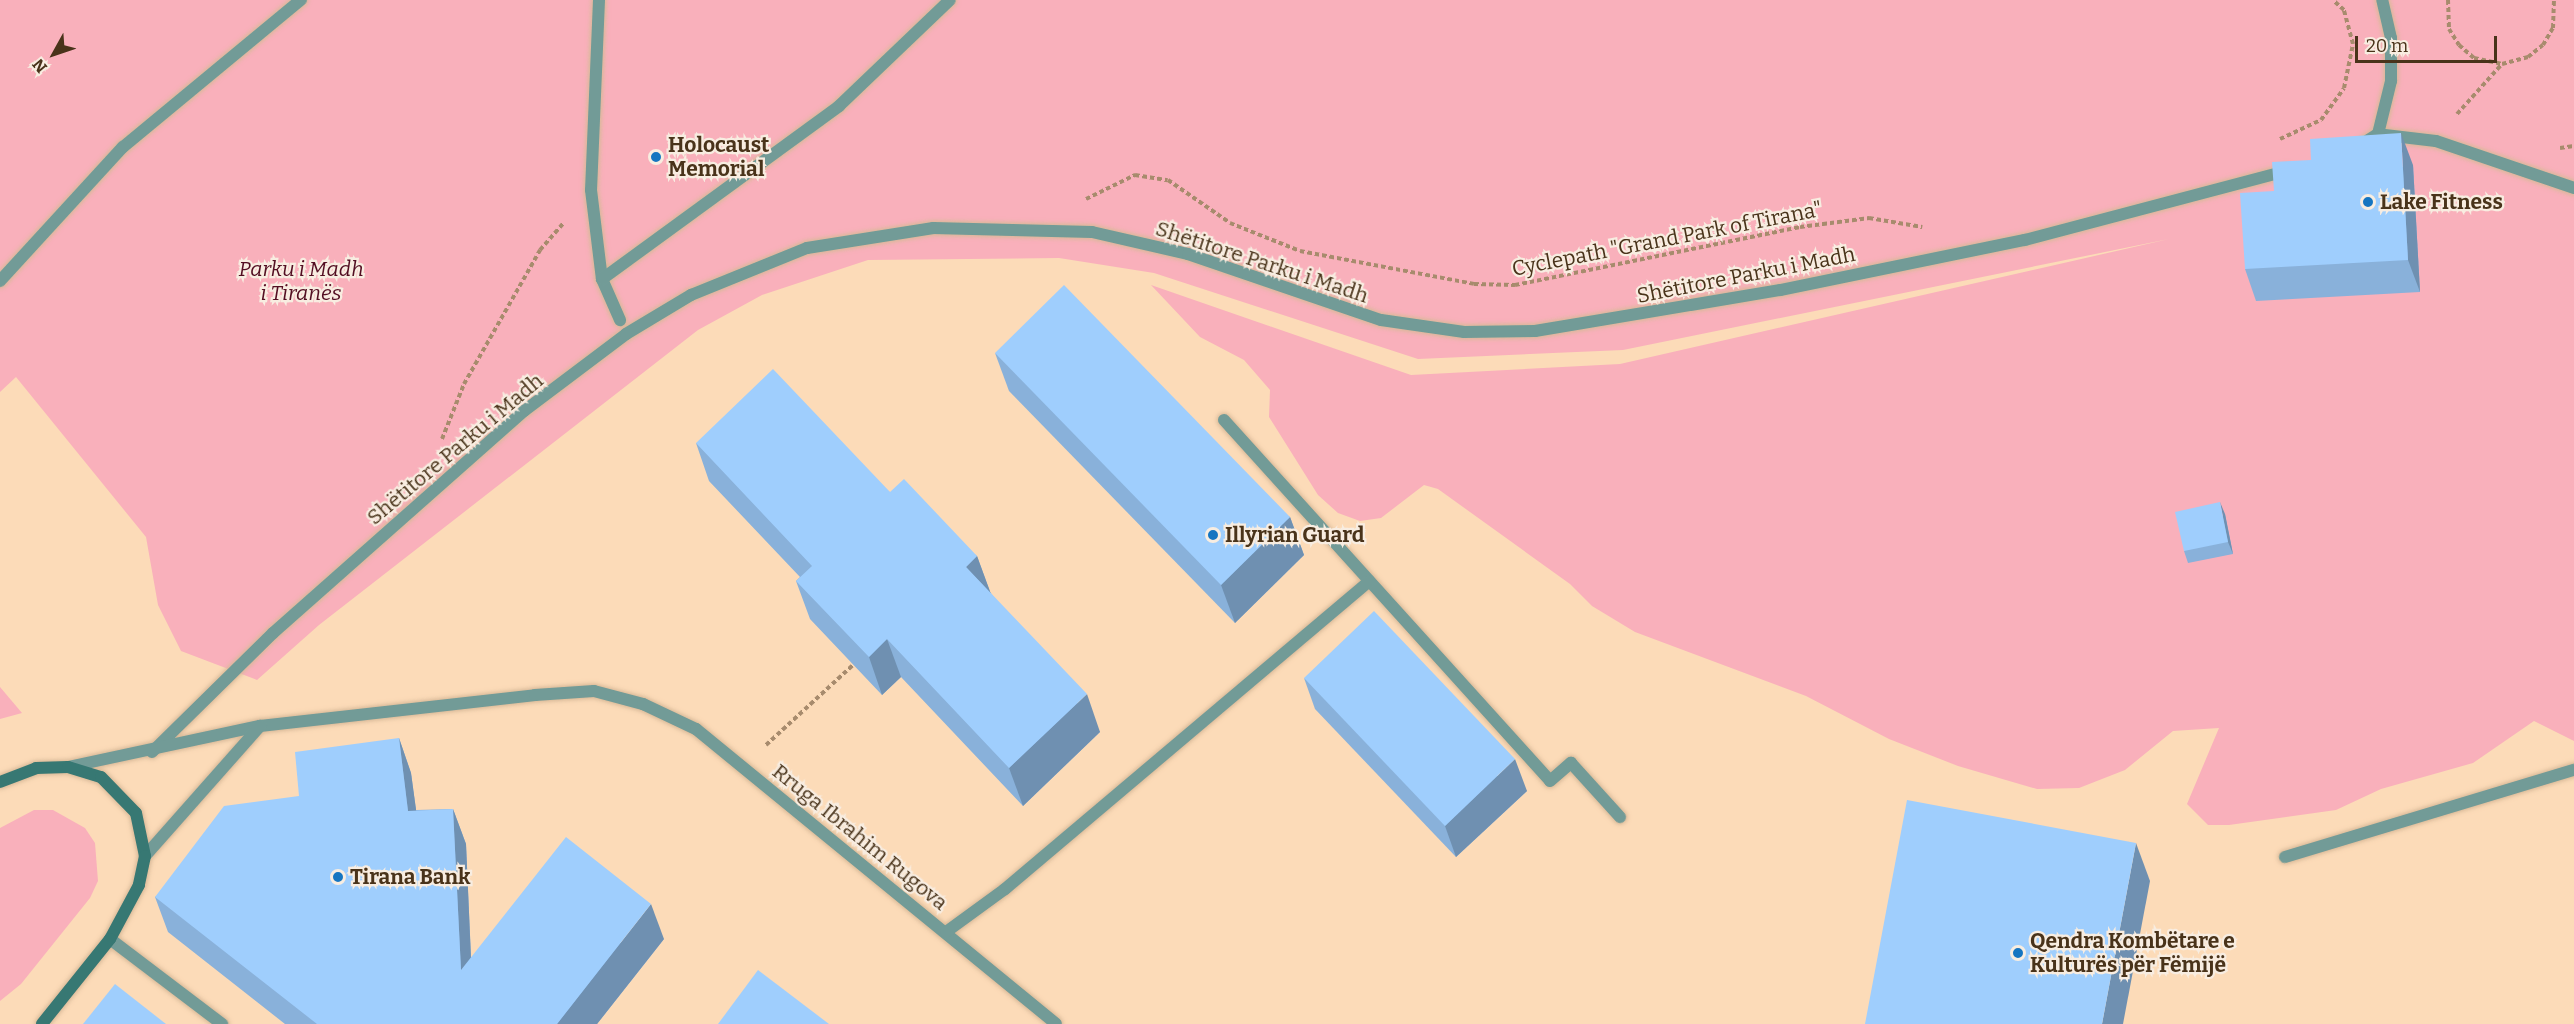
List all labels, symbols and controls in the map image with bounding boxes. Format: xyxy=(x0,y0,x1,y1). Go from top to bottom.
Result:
north arrow xyxy=(24,24,84,84)
scale bar xyxy=(2358,24,2500,62)
text: 20 m xyxy=(2366,35,2408,57)
text: N xyxy=(29,55,51,77)
place label: Holocaust Memorial xyxy=(668,132,769,182)
marker: Holocaust Memorial xyxy=(649,150,663,164)
place label: Lake Fitness xyxy=(2380,189,2503,215)
marker: Lake Fitness xyxy=(2361,195,2375,209)
street label: Cyclepath "Grand Park of Tirana" xyxy=(1510,197,1824,281)
street label: Shëtitore Parku i Madh xyxy=(1153,216,1371,308)
street label: Shëtitore Parku i Madh xyxy=(1635,241,1857,309)
park label: Parku i Madh i Tiranës xyxy=(238,256,364,306)
street label: Shëtitore Parku i Madh xyxy=(362,368,548,530)
place label: Illyrian Guard xyxy=(1225,522,1364,548)
marker: Illyrian Guard xyxy=(1206,528,1220,542)
street label: Rruga Ibrahim Rugova xyxy=(767,759,953,915)
place label: Tirana Bank xyxy=(350,864,471,890)
marker: Tirana Bank xyxy=(331,870,345,884)
place label: Qendra Kombëtare e Kulturës për Fëmijë xyxy=(2030,928,2235,978)
marker: Qendra Kombëtare e Kulturës për Fëmijë xyxy=(2011,946,2025,960)

